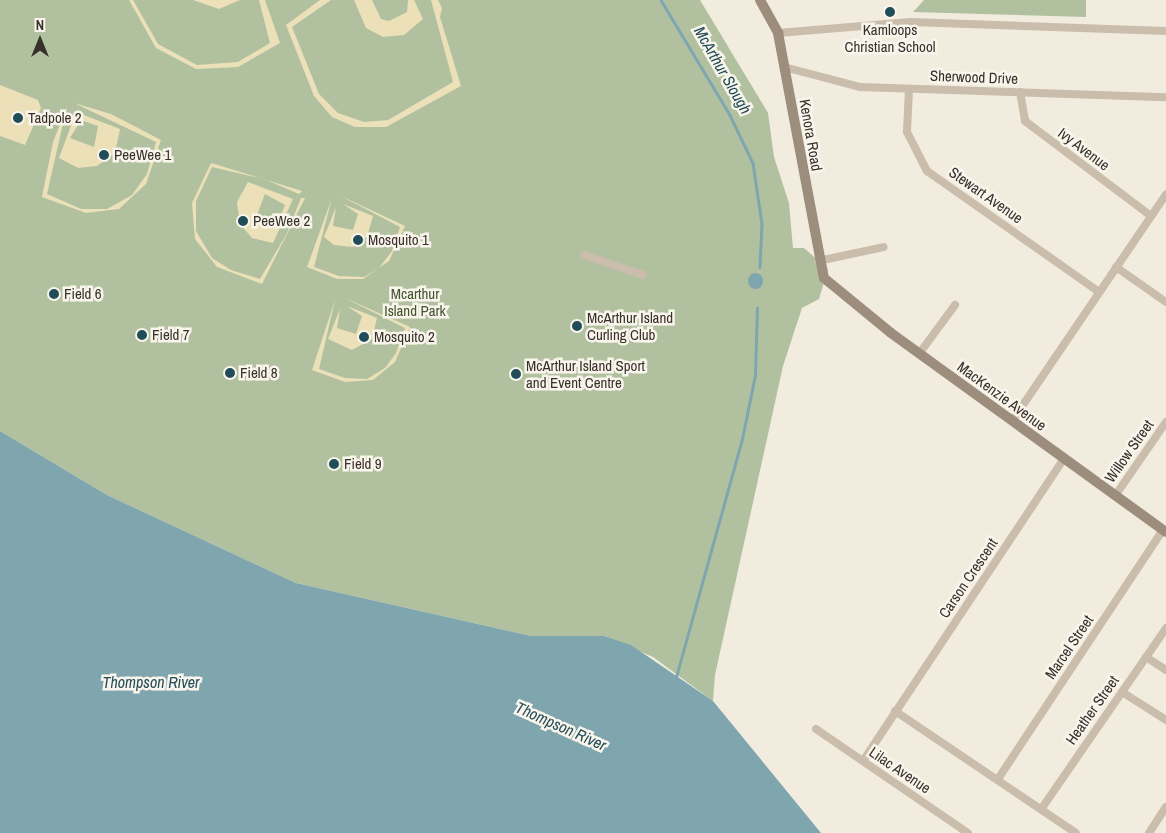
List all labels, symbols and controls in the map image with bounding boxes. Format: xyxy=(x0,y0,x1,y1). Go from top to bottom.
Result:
marker: Kamloops Christian School xyxy=(884,6,896,18)
north arrow xyxy=(15,15,65,65)
text: N xyxy=(36,16,44,34)
place label: Kamloops Christian School xyxy=(845,20,935,55)
water label: McArthur Slough xyxy=(690,23,756,117)
street label: Sherwood Drive xyxy=(930,66,1018,88)
street label: Kenora Road xyxy=(796,98,826,172)
place label: Tadpole 2 xyxy=(28,109,82,127)
marker: Tadpole 2 xyxy=(12,112,24,124)
street label: Ivy Avenue xyxy=(1054,124,1114,174)
place label: PeeWee 1 xyxy=(114,146,171,164)
marker: PeeWee 1 xyxy=(98,149,110,161)
street label: Stewart Avenue xyxy=(945,163,1027,227)
place label: PeeWee 2 xyxy=(253,212,310,230)
marker: PeeWee 2 xyxy=(237,215,249,227)
place label: Mosquito 1 xyxy=(368,231,429,249)
marker: Mosquito 1 xyxy=(352,234,364,246)
park label: Mcarthur Island Park xyxy=(384,284,446,319)
place label: Field 6 xyxy=(64,285,102,303)
marker: Field 6 xyxy=(48,288,60,300)
place label: McArthur Island Curling Club xyxy=(587,308,673,343)
marker: McArthur Island Curling Club xyxy=(571,320,583,332)
place label: Field 7 xyxy=(152,326,190,344)
place label: Mosquito 2 xyxy=(374,328,435,346)
marker: Field 7 xyxy=(136,329,148,341)
marker: Mosquito 2 xyxy=(358,331,370,343)
place label: McArthur Island Sport and Event Centre xyxy=(526,356,645,391)
street label: MacKenzie Avenue xyxy=(954,357,1050,435)
place label: Field 8 xyxy=(240,364,278,382)
marker: Field 8 xyxy=(224,367,236,379)
marker: McArthur Island Sport and Event Centre xyxy=(510,368,522,380)
street label: Willow Street xyxy=(1101,416,1157,486)
place label: Field 9 xyxy=(344,455,382,473)
marker: Field 9 xyxy=(328,458,340,470)
street label: Carson Crescent xyxy=(935,535,1001,621)
street label: Marcel Street xyxy=(1041,612,1097,682)
water label: Thompson River xyxy=(103,672,199,692)
street label: Heather Street xyxy=(1062,672,1122,748)
water label: Thompson River xyxy=(513,698,609,754)
street label: Lilac Avenue xyxy=(866,743,934,797)

